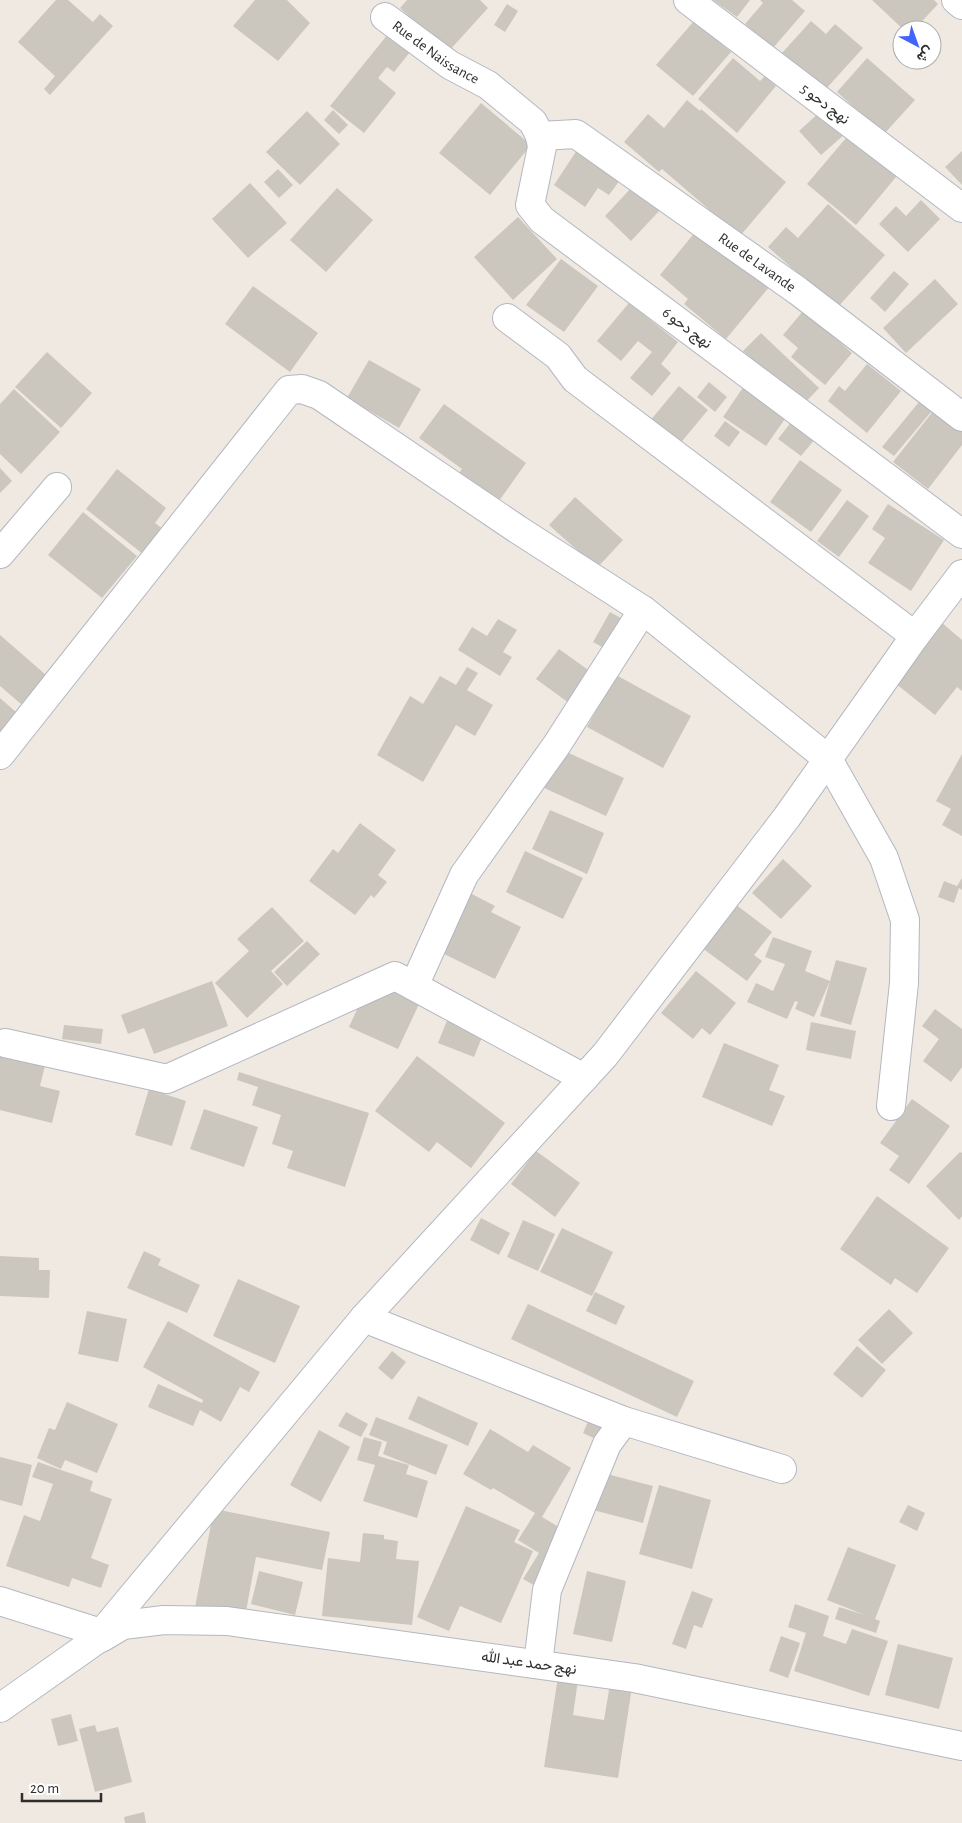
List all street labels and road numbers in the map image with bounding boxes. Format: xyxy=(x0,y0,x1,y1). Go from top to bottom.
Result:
street label: Rue de Naissance xyxy=(390,18,482,86)
street label: نهج دحو 5 xyxy=(796,81,852,130)
street label: Rue de Lavande xyxy=(716,230,799,294)
street label: نهج دحو 6 xyxy=(658,305,715,354)
street label: نهج حمد عبد الله xyxy=(480,1647,578,1680)

